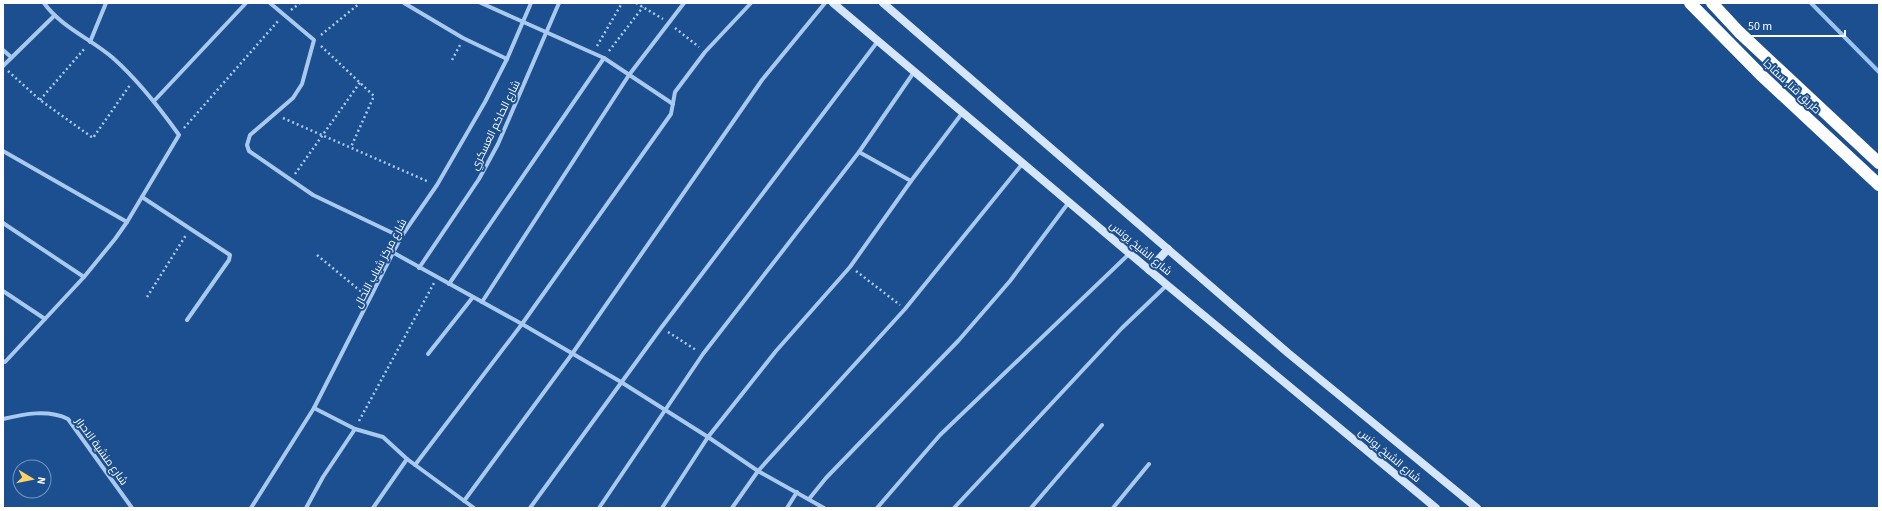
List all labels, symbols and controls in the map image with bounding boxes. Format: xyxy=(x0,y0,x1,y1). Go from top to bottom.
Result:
scale bar xyxy=(1742,12,1845,38)
text: 50 m xyxy=(1748,18,1772,35)
street label: طريق قنا, سفاجا xyxy=(1759,56,1824,117)
street label: شارع الحاكم العسكري xyxy=(467,78,525,173)
street label: شارع مركز شباب النحال xyxy=(351,216,410,311)
street label: شارع الشيخ يونس xyxy=(1106,218,1175,279)
street label: شارع منشية الاحرار xyxy=(71,414,131,488)
street label: شارع الشيخ يونس xyxy=(1355,425,1424,486)
north arrow xyxy=(12,459,52,499)
text: N xyxy=(33,476,49,486)

